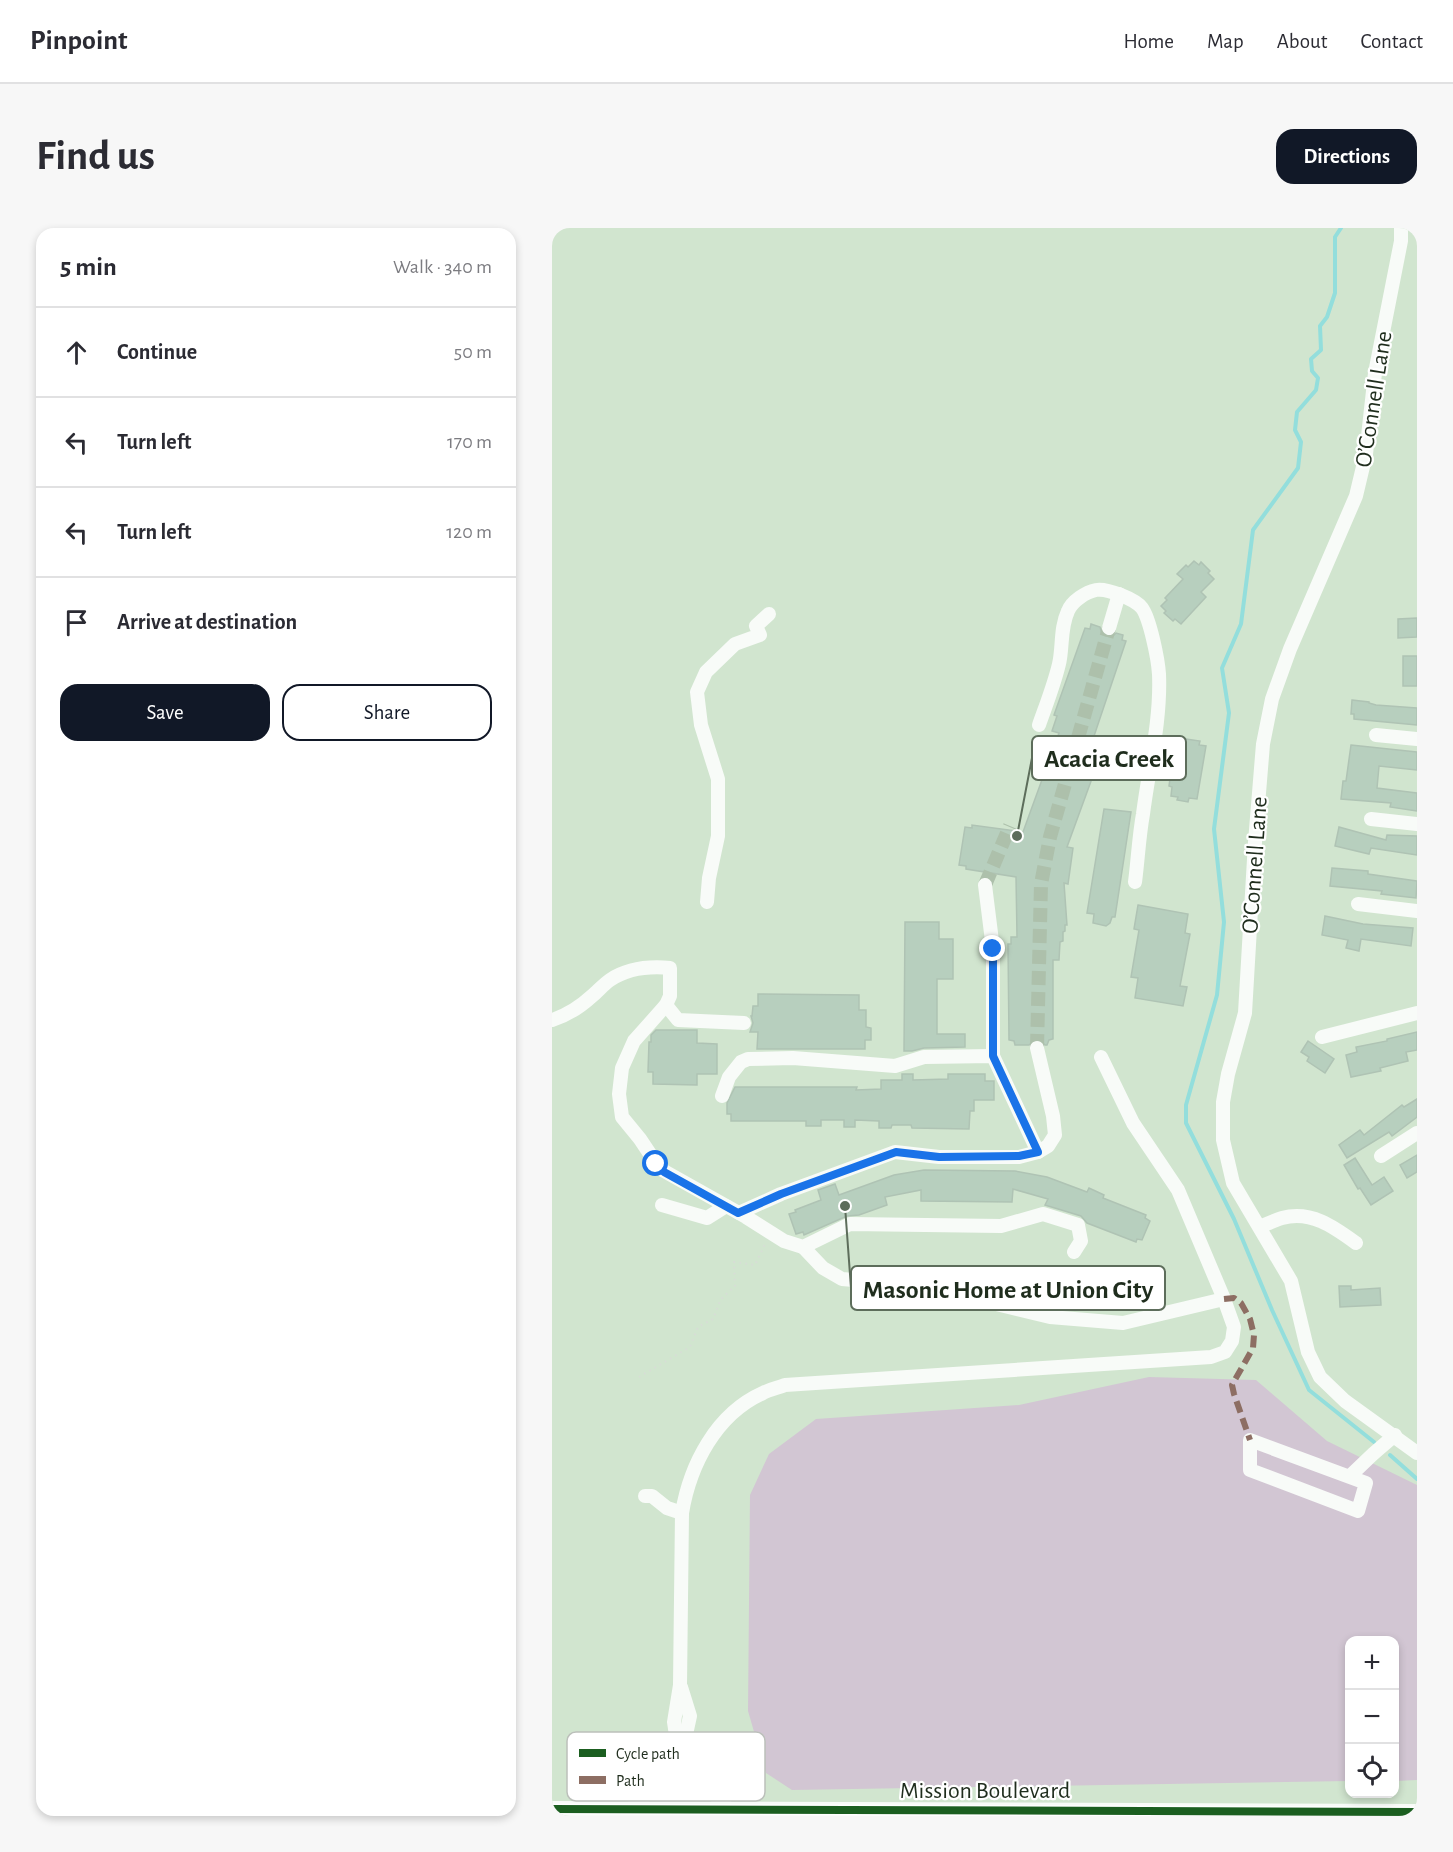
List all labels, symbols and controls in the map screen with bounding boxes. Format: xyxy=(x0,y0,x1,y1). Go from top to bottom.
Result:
text: Pinpoint xyxy=(30,27,128,55)
text: Home xyxy=(1123,31,1174,52)
text: Map xyxy=(1207,31,1244,52)
text: About xyxy=(1277,31,1327,52)
text: Contact xyxy=(1360,31,1423,52)
button: Directions xyxy=(1276,129,1417,184)
text: Find us xyxy=(36,135,155,177)
text: 5 min xyxy=(60,254,117,280)
text: Walk · 340 m xyxy=(393,257,492,277)
street label: O’Connell Lane xyxy=(1351,329,1397,469)
icon: ahead xyxy=(60,336,93,369)
text: Continue xyxy=(117,341,197,363)
text: 50 m xyxy=(454,342,492,362)
icon: left xyxy=(60,426,93,459)
text: Turn left xyxy=(117,431,191,453)
text: 170 m xyxy=(447,432,492,452)
icon: left xyxy=(60,516,93,549)
text: Turn left xyxy=(117,521,191,543)
text: 120 m xyxy=(446,522,492,542)
icon: arrive xyxy=(60,606,93,639)
text: Arrive at destination xyxy=(117,611,297,633)
button: Save xyxy=(60,684,270,741)
button: Share xyxy=(282,684,492,741)
callout: Acacia Creek xyxy=(1032,736,1186,780)
text: Acacia Creek xyxy=(1044,746,1174,772)
street label: O’Connell Lane xyxy=(1238,796,1272,935)
route end xyxy=(979,935,1005,961)
route start xyxy=(642,1150,668,1176)
callout: Masonic Home at Union City xyxy=(851,1266,1165,1310)
text: Masonic Home at Union City xyxy=(863,1277,1154,1303)
map controls xyxy=(1345,1636,1399,1798)
button: + xyxy=(1345,1636,1399,1690)
button: − xyxy=(1345,1690,1399,1744)
legend xyxy=(567,1732,765,1801)
button: locate xyxy=(1345,1744,1399,1798)
text: Cycle path xyxy=(616,1746,680,1763)
text: Path xyxy=(616,1773,645,1789)
street label: Mission Boulevard xyxy=(900,1779,1070,1803)

